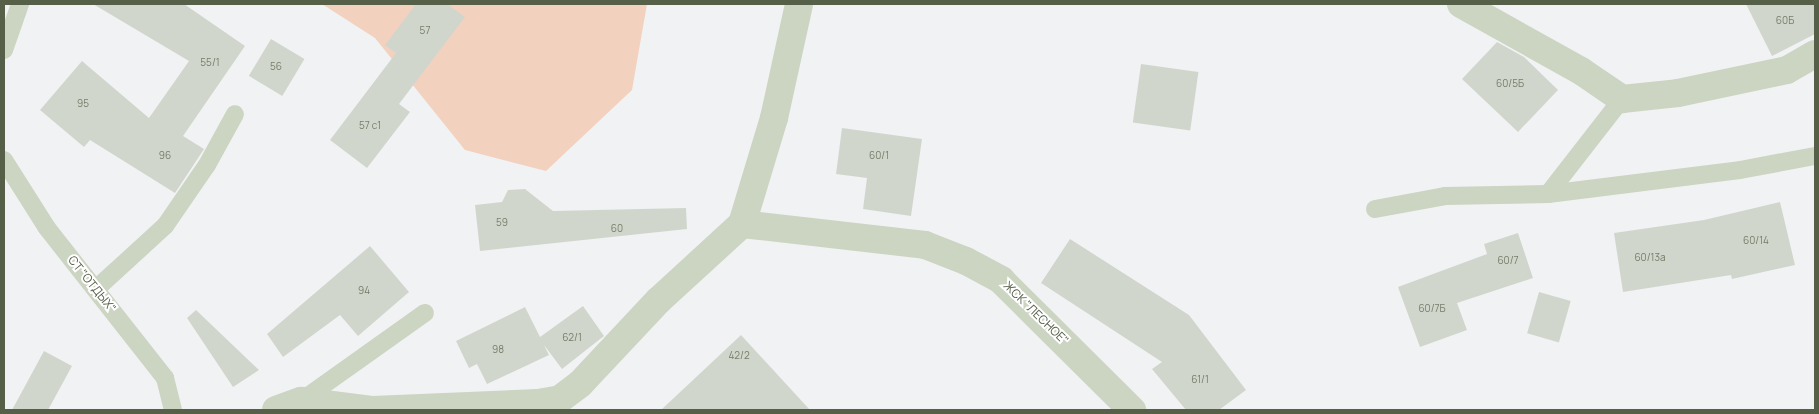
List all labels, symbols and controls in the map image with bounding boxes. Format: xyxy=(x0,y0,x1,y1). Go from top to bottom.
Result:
house number: 60Б xyxy=(1776,15,1794,27)
house number: 57 xyxy=(420,25,430,37)
house number: 55/1 xyxy=(200,57,220,69)
house number: 56 xyxy=(270,61,282,73)
house number: 60/5Б xyxy=(1496,78,1524,90)
house number: 95 xyxy=(77,98,89,110)
house number: 57 с1 xyxy=(359,120,381,132)
house number: 96 xyxy=(159,150,171,162)
house number: 60/1 xyxy=(869,150,889,162)
house number: 59 xyxy=(496,217,508,229)
house number: 60 xyxy=(611,223,623,235)
house number: 60/14 xyxy=(1743,235,1769,247)
house number: 60/13а xyxy=(1634,252,1666,264)
street label: СТ "ОТДЫХ" xyxy=(65,253,119,315)
house number: 60/7 xyxy=(1497,255,1519,267)
street label: ЖСК "ЛЕСНОЕ" xyxy=(1000,278,1072,348)
house number: 94 xyxy=(358,285,370,297)
house number: 60/7Б xyxy=(1418,303,1446,315)
house number: 62/1 xyxy=(562,332,582,344)
house number: 98 xyxy=(492,344,504,356)
house number: 42/2 xyxy=(728,350,750,362)
house number: 61/1 xyxy=(1191,374,1209,386)

